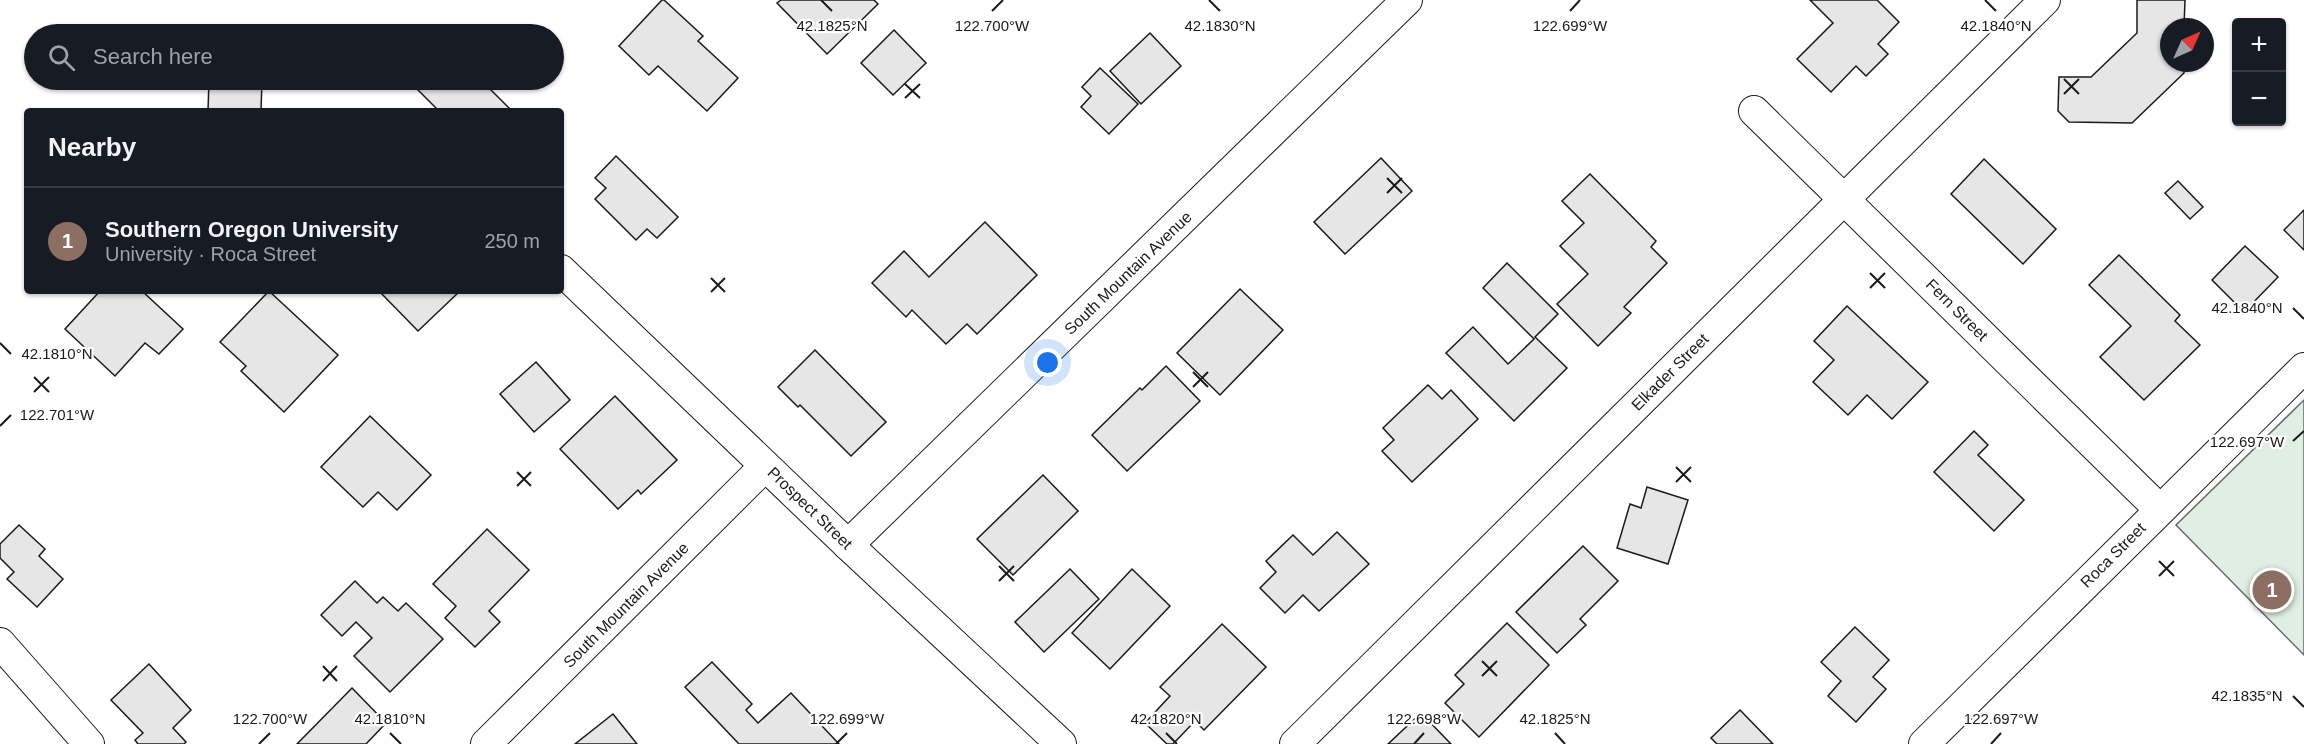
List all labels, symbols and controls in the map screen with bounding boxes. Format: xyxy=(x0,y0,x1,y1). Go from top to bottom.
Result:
text: 42.1825°N xyxy=(796,17,868,34)
text: 122.700°W xyxy=(955,17,1030,34)
text: 42.1830°N xyxy=(1184,17,1256,34)
text: 122.699°W xyxy=(1533,17,1608,34)
text: 42.1840°N xyxy=(1960,17,2032,34)
north arrow xyxy=(2160,18,2214,72)
map controls xyxy=(2232,18,2286,126)
button: + xyxy=(2232,18,2286,72)
search box xyxy=(24,24,564,90)
icon: search xyxy=(45,41,78,74)
text: Search here xyxy=(93,44,213,69)
button: − xyxy=(2232,72,2286,126)
text: Nearby xyxy=(48,132,136,162)
street label: South Mountain Avenue xyxy=(1061,208,1195,338)
text: Southern Oregon University xyxy=(105,217,398,242)
text: 1 xyxy=(62,230,73,252)
text: 250 m xyxy=(484,230,540,252)
text: University · Roca Street xyxy=(105,243,316,265)
street label: Fern Street xyxy=(1923,276,1992,345)
text: 42.1840°N xyxy=(2211,299,2283,316)
street label: Elkader Street xyxy=(1628,330,1712,414)
text: 42.1810°N xyxy=(21,345,93,362)
your location xyxy=(1033,348,1062,377)
text: 122.701°W xyxy=(20,406,95,423)
text: 122.697°W xyxy=(2210,433,2285,450)
street label: Prospect Street xyxy=(764,464,856,553)
street label: Roca Street xyxy=(2077,519,2149,591)
street label: South Mountain Avenue xyxy=(560,539,692,671)
pin: 1 xyxy=(2252,568,2292,612)
text: 42.1835°N xyxy=(2211,687,2283,704)
text: 122.700°W xyxy=(233,710,308,727)
text: 42.1810°N xyxy=(354,710,426,727)
text: 122.699°W xyxy=(810,710,885,727)
text: 42.1820°N xyxy=(1130,710,1202,727)
text: 122.698°W xyxy=(1387,710,1462,727)
text: 42.1825°N xyxy=(1519,710,1591,727)
text: 122.697°W xyxy=(1964,710,2039,727)

